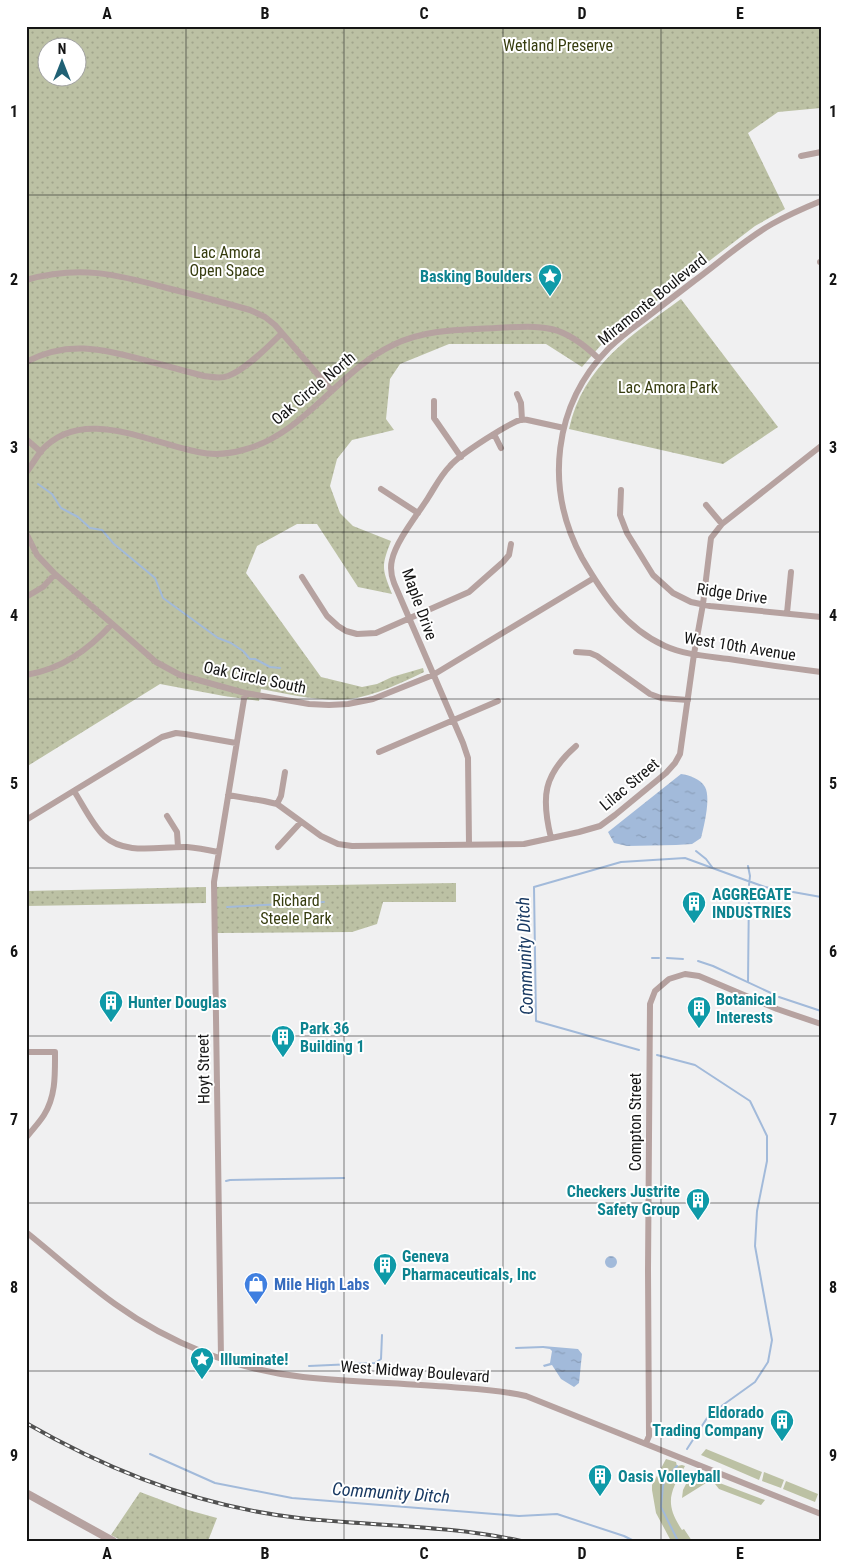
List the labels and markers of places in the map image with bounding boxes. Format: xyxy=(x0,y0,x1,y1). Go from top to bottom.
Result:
place icon: Basking Boulders xyxy=(537,263,563,297)
place label: Basking Boulders xyxy=(420,267,532,286)
place label: AGGREGATE INDUSTRIES xyxy=(712,885,792,922)
building icon: AGGREGATE INDUSTRIES xyxy=(681,890,707,924)
building icon: Hunter Douglas xyxy=(98,989,124,1023)
place label: Botanical Interests xyxy=(716,990,776,1027)
place label: Hunter Douglas xyxy=(128,993,227,1012)
building icon: Botanical Interests xyxy=(686,995,712,1029)
place label: Park 36 Building 1 xyxy=(300,1019,365,1056)
building icon: Park 36 Building 1 xyxy=(270,1024,296,1058)
place label: Checkers Justrite Safety Group xyxy=(567,1182,680,1219)
building icon: Checkers Justrite Safety Group xyxy=(685,1187,711,1221)
place label: Geneva Pharmaceuticals, Inc xyxy=(402,1247,536,1284)
building icon: Geneva Pharmaceuticals, Inc xyxy=(372,1252,398,1286)
shop icon: Mile High Labs xyxy=(243,1271,269,1305)
place label: Mile High Labs xyxy=(274,1275,369,1294)
place icon: Illuminate! xyxy=(189,1346,215,1380)
place label: Illuminate! xyxy=(220,1350,288,1369)
place label: Eldorado Trading Company xyxy=(652,1403,764,1440)
building icon: Eldorado Trading Company xyxy=(769,1408,795,1442)
building icon: Oasis Volleyball xyxy=(587,1463,613,1497)
place label: Oasis Volleyball xyxy=(618,1467,721,1486)

